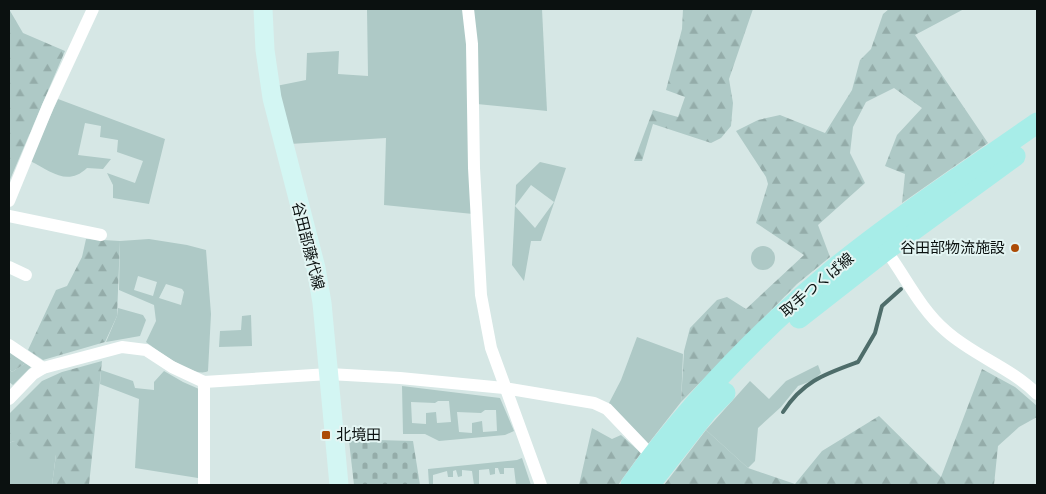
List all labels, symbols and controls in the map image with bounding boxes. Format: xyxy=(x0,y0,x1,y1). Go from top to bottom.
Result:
street label: 谷田部藤代線 xyxy=(288,200,329,292)
place label: 谷田部物流施設 xyxy=(900,238,1005,257)
marker: 谷田部物流施設 xyxy=(1009,242,1021,254)
street label: 取手つくば線 xyxy=(776,248,857,321)
place label: 北境田 xyxy=(336,425,381,444)
marker: 北境田 xyxy=(320,429,332,441)

